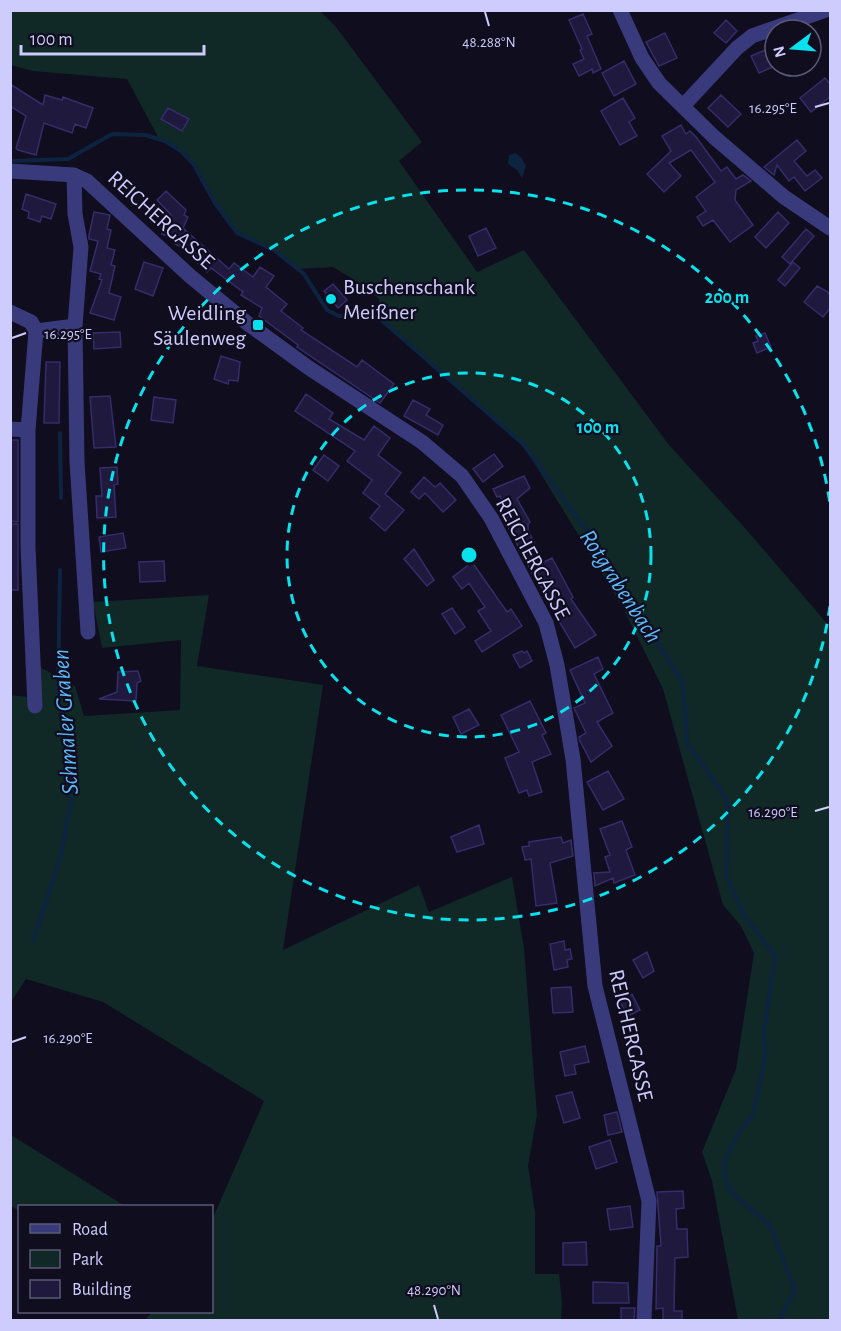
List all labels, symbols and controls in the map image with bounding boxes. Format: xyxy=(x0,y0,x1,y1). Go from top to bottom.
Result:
scale bar xyxy=(21,18,204,56)
north arrow xyxy=(763,18,823,78)
text: 100 m xyxy=(30,31,73,49)
text: 48.288°N xyxy=(462,35,516,50)
text: N xyxy=(770,44,789,59)
text: 16.295°E xyxy=(749,101,797,116)
street label: REICHERGASSE xyxy=(104,166,219,273)
place label: Buschenschank Meißner xyxy=(343,276,475,323)
text: 200 m xyxy=(705,289,749,307)
marker: Buschenschank Meißner xyxy=(324,292,338,306)
place label: Weidling Säulenweg xyxy=(153,302,246,349)
marker: Weidling Säulenweg xyxy=(251,318,265,332)
text: 16.295°E xyxy=(44,327,92,342)
text: 100 m xyxy=(577,419,619,437)
street label: REICHERGASSE xyxy=(492,494,575,623)
water label: Rotgrabenbach xyxy=(575,526,666,648)
centre of rings xyxy=(459,545,479,565)
water label: Schmaler Graben xyxy=(49,648,83,796)
text: 16.290°E xyxy=(748,805,798,820)
street label: REICHERGASSE xyxy=(605,967,657,1104)
text: 16.290°E xyxy=(43,1031,93,1046)
legend xyxy=(18,1205,213,1313)
text: Road xyxy=(72,1221,108,1239)
text: Park xyxy=(72,1251,104,1269)
text: Building xyxy=(72,1281,132,1299)
text: 48.290°N xyxy=(407,1283,461,1298)

